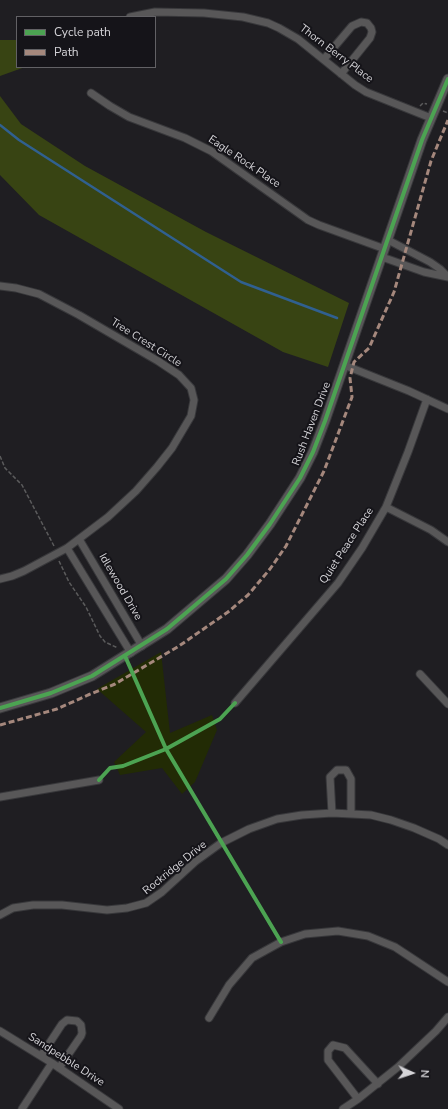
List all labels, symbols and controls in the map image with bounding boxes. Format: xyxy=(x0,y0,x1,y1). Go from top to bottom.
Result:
legend xyxy=(16,16,156,68)
street label: Thorn Berry Place xyxy=(297,22,375,86)
text: Cycle path xyxy=(54,24,111,40)
text: Path xyxy=(54,44,79,60)
street label: Eagle Rock Place xyxy=(205,133,283,191)
street label: Tree Crest Circle xyxy=(108,316,184,370)
street label: Rush Haven Drive xyxy=(290,380,334,468)
street label: Quiet Peace Place xyxy=(317,505,377,587)
street label: Idlewood Drive xyxy=(96,551,144,623)
street label: Rockridge Drive xyxy=(141,838,209,898)
street label: Sandpebble Drive xyxy=(25,1030,107,1090)
north arrow xyxy=(392,1053,432,1093)
text: N xyxy=(417,1069,432,1078)

